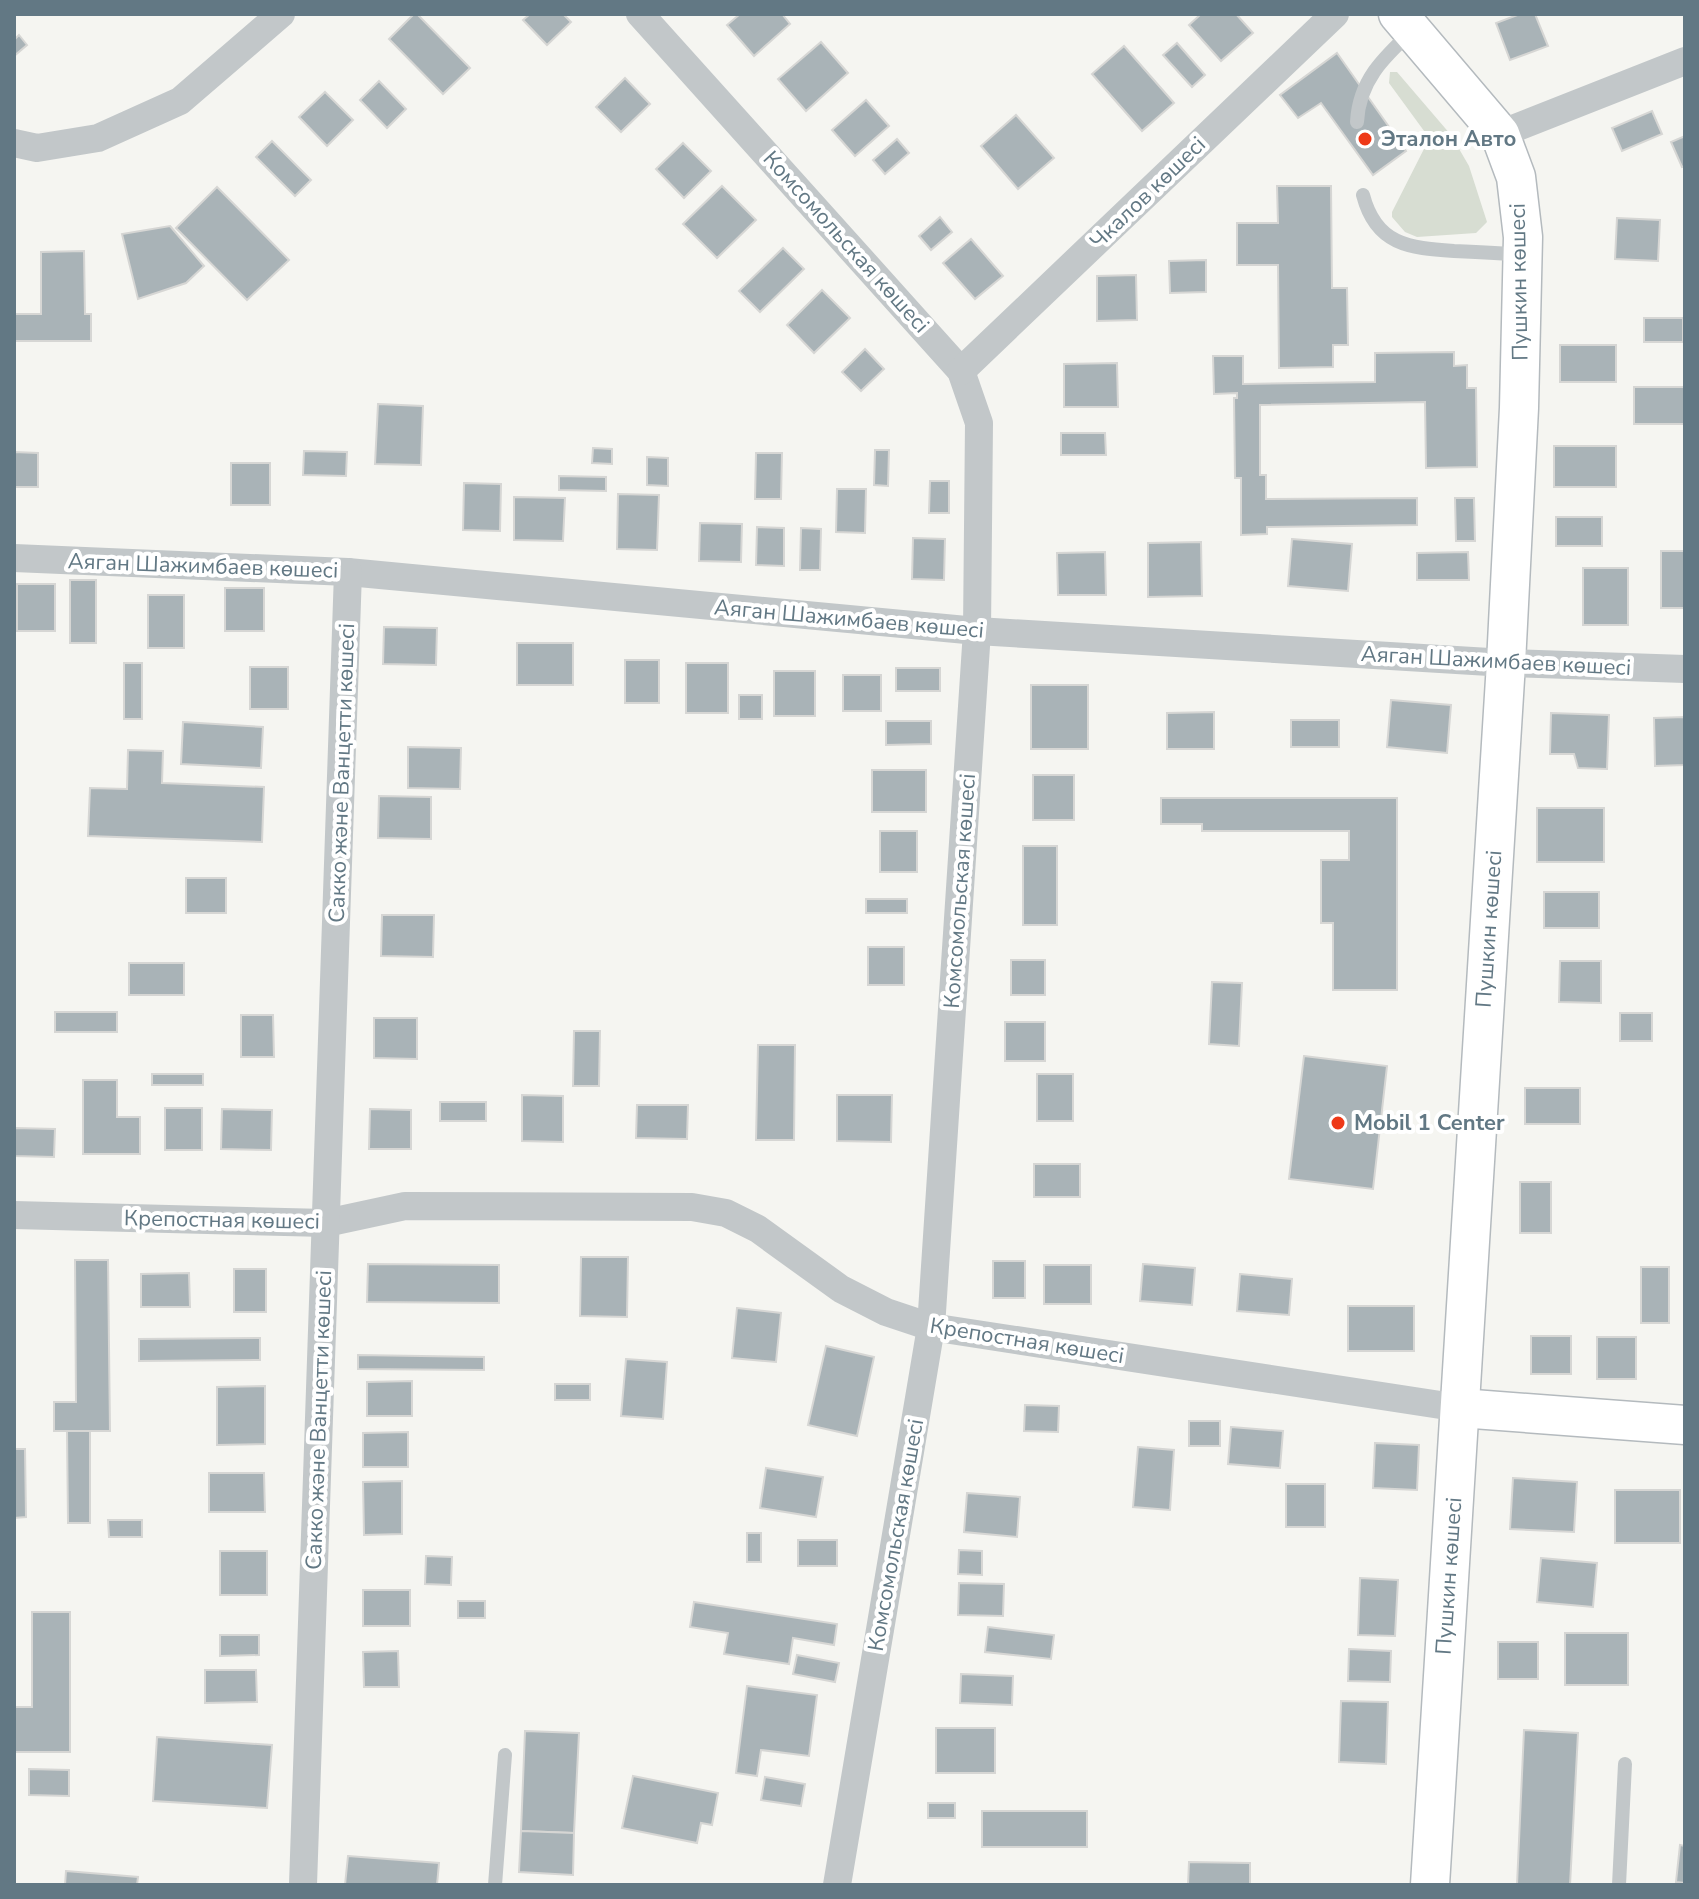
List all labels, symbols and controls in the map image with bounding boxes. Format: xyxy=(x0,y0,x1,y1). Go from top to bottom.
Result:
place label: Эталон Авто xyxy=(1381,124,1516,154)
street label: Чкалов көшесі xyxy=(1084,130,1212,256)
marker: Эталон Авто xyxy=(1356,130,1374,148)
street label: Комсомольская көшесі xyxy=(756,144,936,340)
street label: Пушкин көшесі xyxy=(1503,203,1535,361)
street label: Аяган Шажимбаев көшесі xyxy=(67,546,339,586)
street label: Аяган Шажимбаев көшесі xyxy=(713,592,985,646)
street label: Сакко және Ванцетти көшесі xyxy=(322,623,362,923)
street label: Аяган Шажимбаев көшесі xyxy=(1360,639,1632,683)
street label: Комсомольская көшесі xyxy=(937,772,983,1010)
street label: Пушкин көшесі xyxy=(1469,849,1509,1009)
place label: Mobil 1 Center xyxy=(1354,1108,1505,1138)
marker: Mobil 1 Center xyxy=(1329,1114,1347,1132)
street label: Крепостная көшесі xyxy=(124,1203,320,1237)
street label: Сакко және Ванцетти көшесі xyxy=(299,1270,339,1570)
street label: Крепостная көшесі xyxy=(928,1311,1126,1371)
street label: Комсомольская көшесі xyxy=(861,1416,931,1654)
street label: Пушкин көшесі xyxy=(1429,1496,1469,1656)

